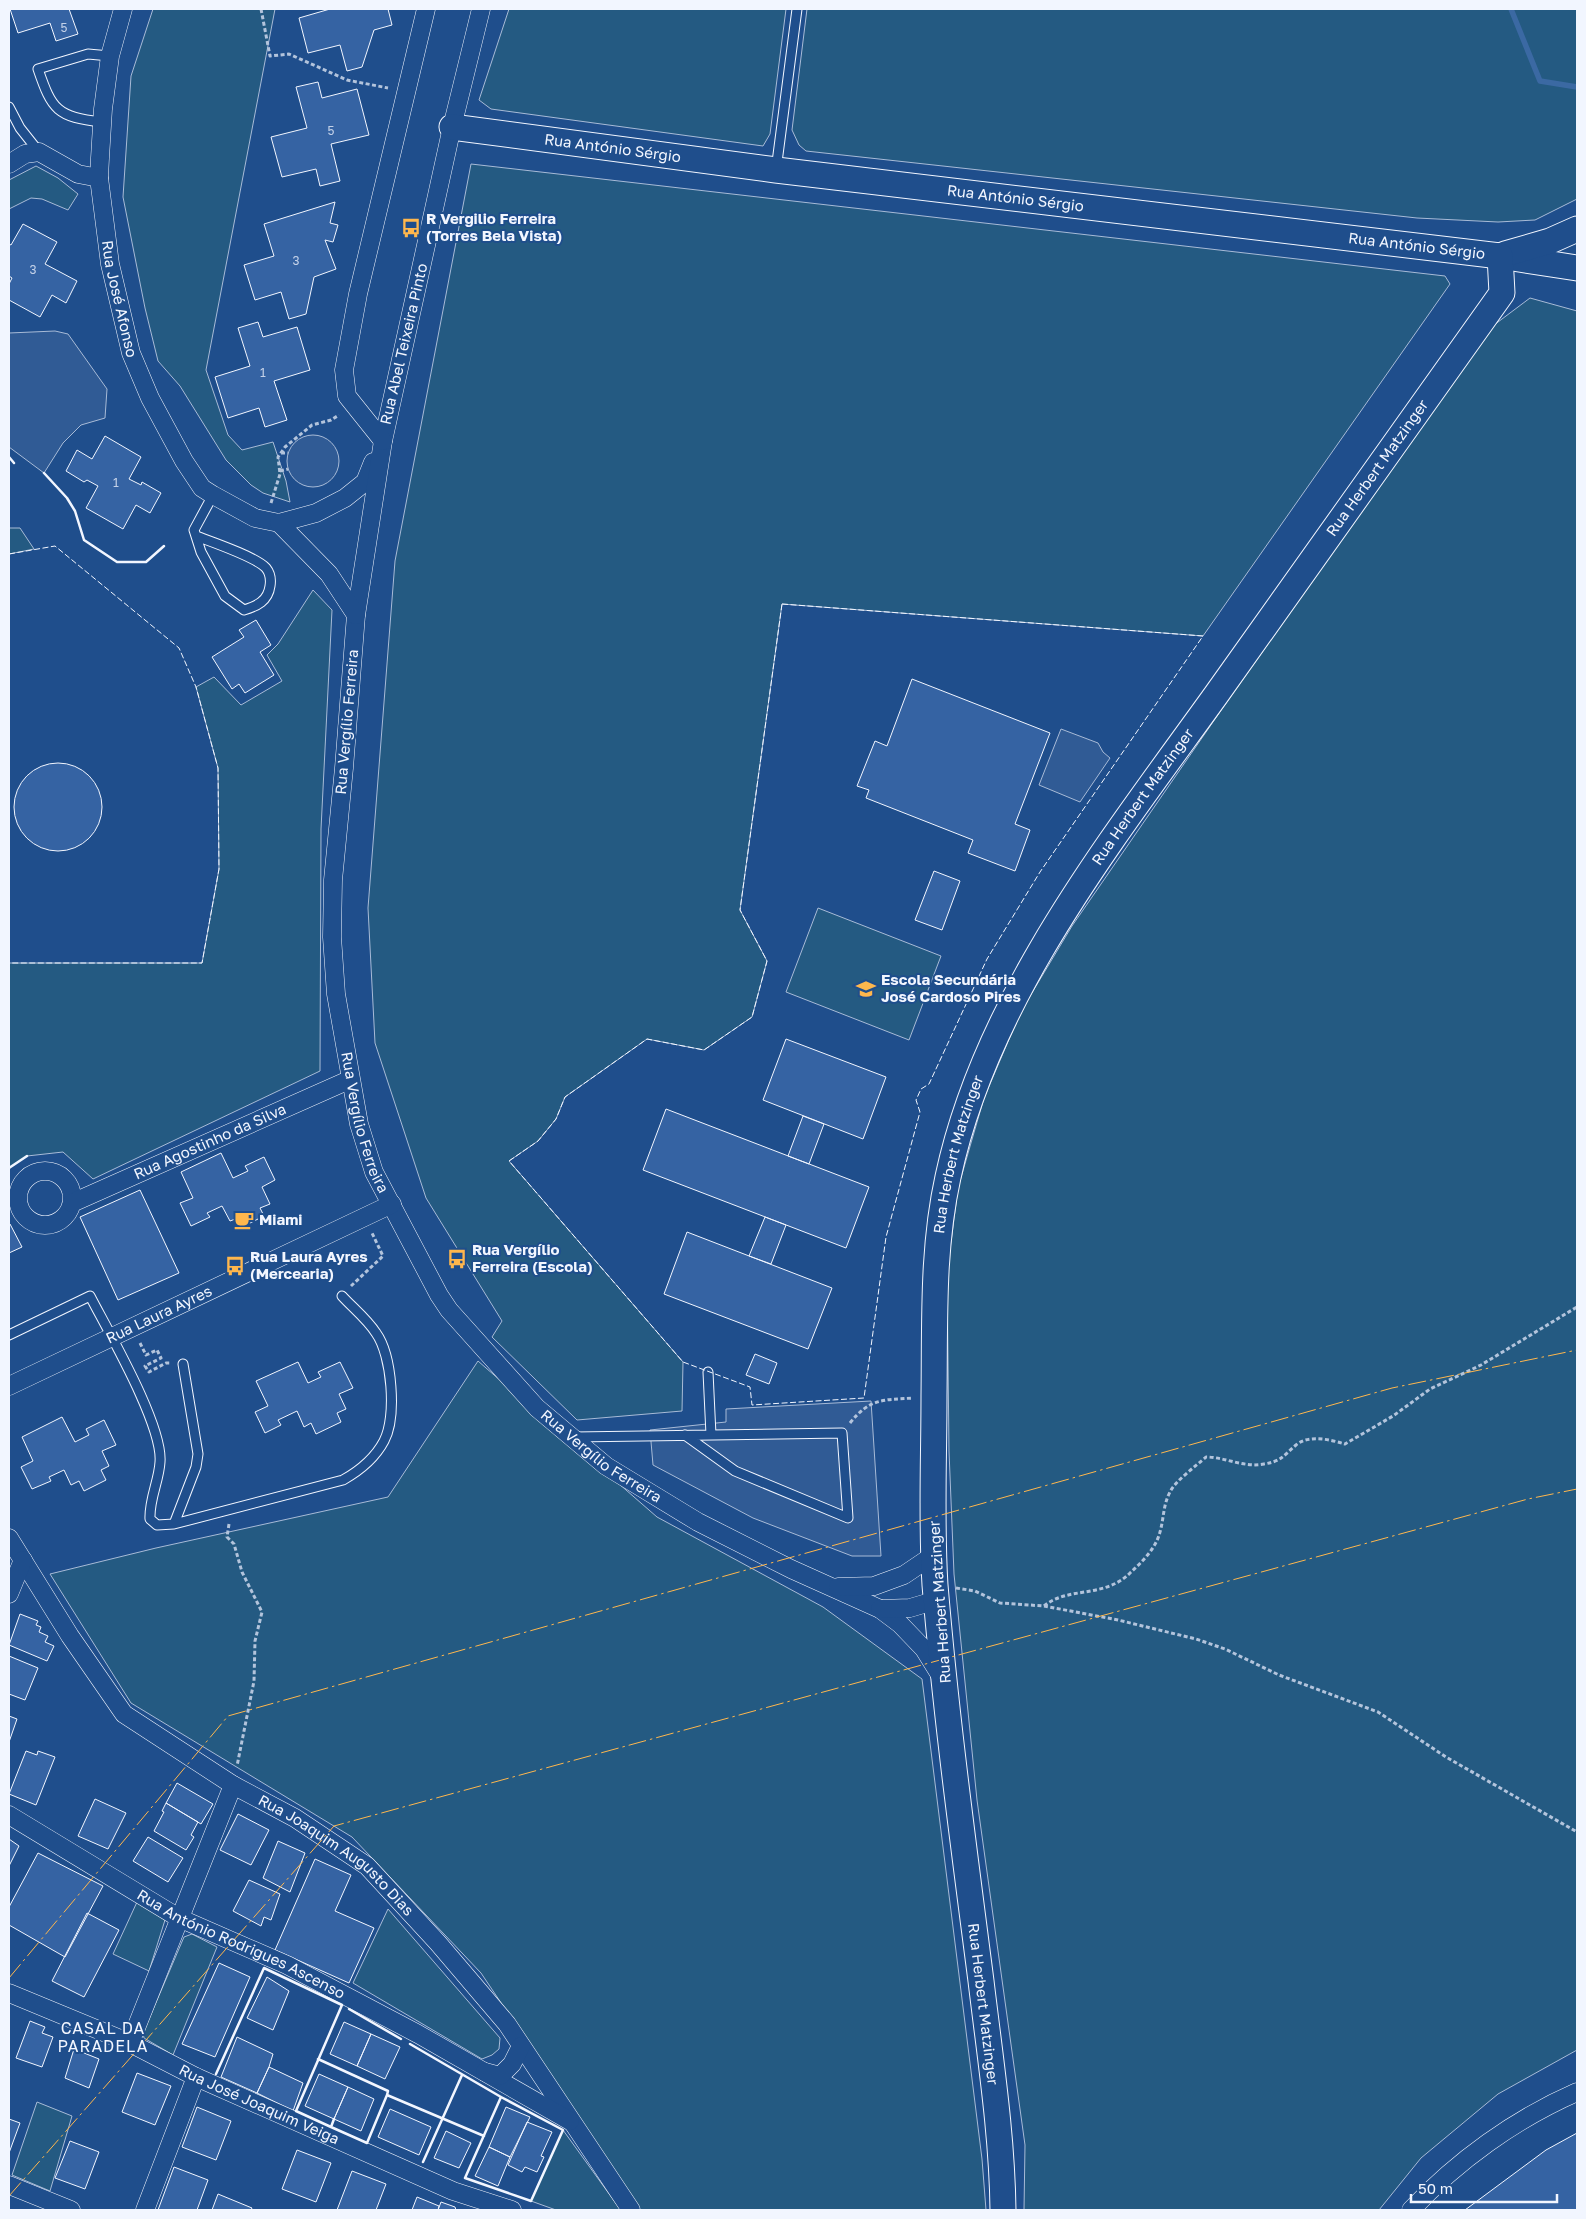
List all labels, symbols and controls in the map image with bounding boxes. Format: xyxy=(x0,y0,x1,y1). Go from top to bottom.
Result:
house number: 5 xyxy=(61,20,68,35)
house number: 5 xyxy=(328,123,335,138)
street label: Rua António Sérgio xyxy=(543,129,682,165)
street label: Rua António Sérgio xyxy=(946,180,1085,215)
place label: R Vergilio Ferreira (Torres Bela Vista) xyxy=(426,209,562,244)
bus stop icon: R Vergilio Ferreira (Torres Bela Vista) xyxy=(400,217,422,239)
street label: Rua António Sérgio xyxy=(1347,228,1486,262)
street label: Rua José Afonso xyxy=(99,239,142,359)
house number: 3 xyxy=(292,253,300,268)
street label: Rua Abel Teixeira Pinto xyxy=(376,261,430,426)
house number: 3 xyxy=(29,262,37,277)
house number: 1 xyxy=(260,365,266,380)
street label: Rua Herbert Matzinger xyxy=(1322,396,1431,539)
house number: 1 xyxy=(113,475,119,490)
street label: Rua Vergílio Ferreira xyxy=(331,649,361,795)
street label: Rua Herbert Matzinger xyxy=(1087,724,1197,868)
place label: Escola Secundária José Cardoso Pires xyxy=(881,970,1021,1005)
school or university icon: Escola Secundária José Cardoso Pires xyxy=(855,978,877,1000)
street label: Rua Vergílio Ferreira xyxy=(338,1050,393,1196)
street label: Rua Herbert Matzinger xyxy=(929,1072,986,1235)
street label: Rua Agostinho da Silva xyxy=(131,1099,289,1182)
cafe icon: Miami xyxy=(233,1209,255,1231)
place label: Miami xyxy=(259,1210,302,1228)
place label: Rua Vergílio Ferreira (Escola) xyxy=(472,1240,593,1275)
place label: Rua Laura Ayres (Mercearia) xyxy=(250,1247,368,1282)
bus stop icon: Rua Vergílio Ferreira (Escola) xyxy=(446,1248,468,1270)
bus stop icon: Rua Laura Ayres (Mercearia) xyxy=(224,1255,246,1277)
street label: Rua Laura Ayres xyxy=(103,1281,215,1347)
street label: Rua Vergílio Ferreira xyxy=(538,1405,665,1506)
street label: Rua Herbert Matzinger xyxy=(924,1520,954,1684)
street label: Rua Joaquim Augusto Dias xyxy=(256,1790,418,1919)
street label: Rua António Rodrigues Ascenso xyxy=(134,1885,348,2002)
street label: Rua Herbert Matzinger xyxy=(965,1922,1003,2086)
district label: CASAL DA PARADELA xyxy=(58,2018,148,2056)
street label: Rua José Joaquim Veiga xyxy=(176,2060,342,2147)
scale bar xyxy=(1411,2172,1557,2204)
text: 50 m xyxy=(1418,2179,1453,2197)

